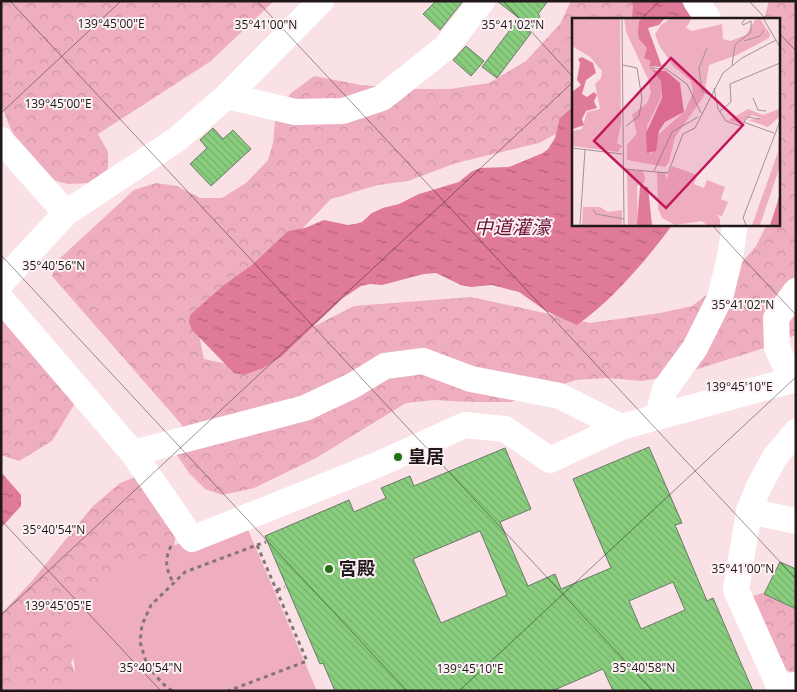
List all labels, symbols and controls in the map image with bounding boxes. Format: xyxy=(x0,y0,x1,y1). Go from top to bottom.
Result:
text: 139°45'00"E xyxy=(77,15,145,32)
text: 35°41'00"N xyxy=(235,16,297,33)
text: 35°41'02"N xyxy=(482,16,544,33)
inset map xyxy=(572,18,780,225)
text: 139°45'00"E xyxy=(24,95,92,112)
water label: 中道灌濠 xyxy=(474,214,553,240)
text: 35°40'56"N xyxy=(23,257,85,274)
text: 35°41'02"N xyxy=(712,296,774,313)
text: 139°45'10"E xyxy=(705,378,773,395)
place label: 皇居 xyxy=(408,444,444,468)
marker: 皇居 xyxy=(392,451,404,463)
text: 35°40'54"N xyxy=(23,521,85,538)
place label: 宮殿 xyxy=(339,556,375,580)
text: 35°41'00"N xyxy=(712,560,774,577)
marker: 宮殿 xyxy=(323,563,335,575)
text: 139°45'05"E xyxy=(24,597,92,614)
text: 35°40'54"N xyxy=(120,659,182,676)
text: 35°40'58"N xyxy=(613,659,675,676)
text: 139°45'10"E xyxy=(436,660,504,677)

